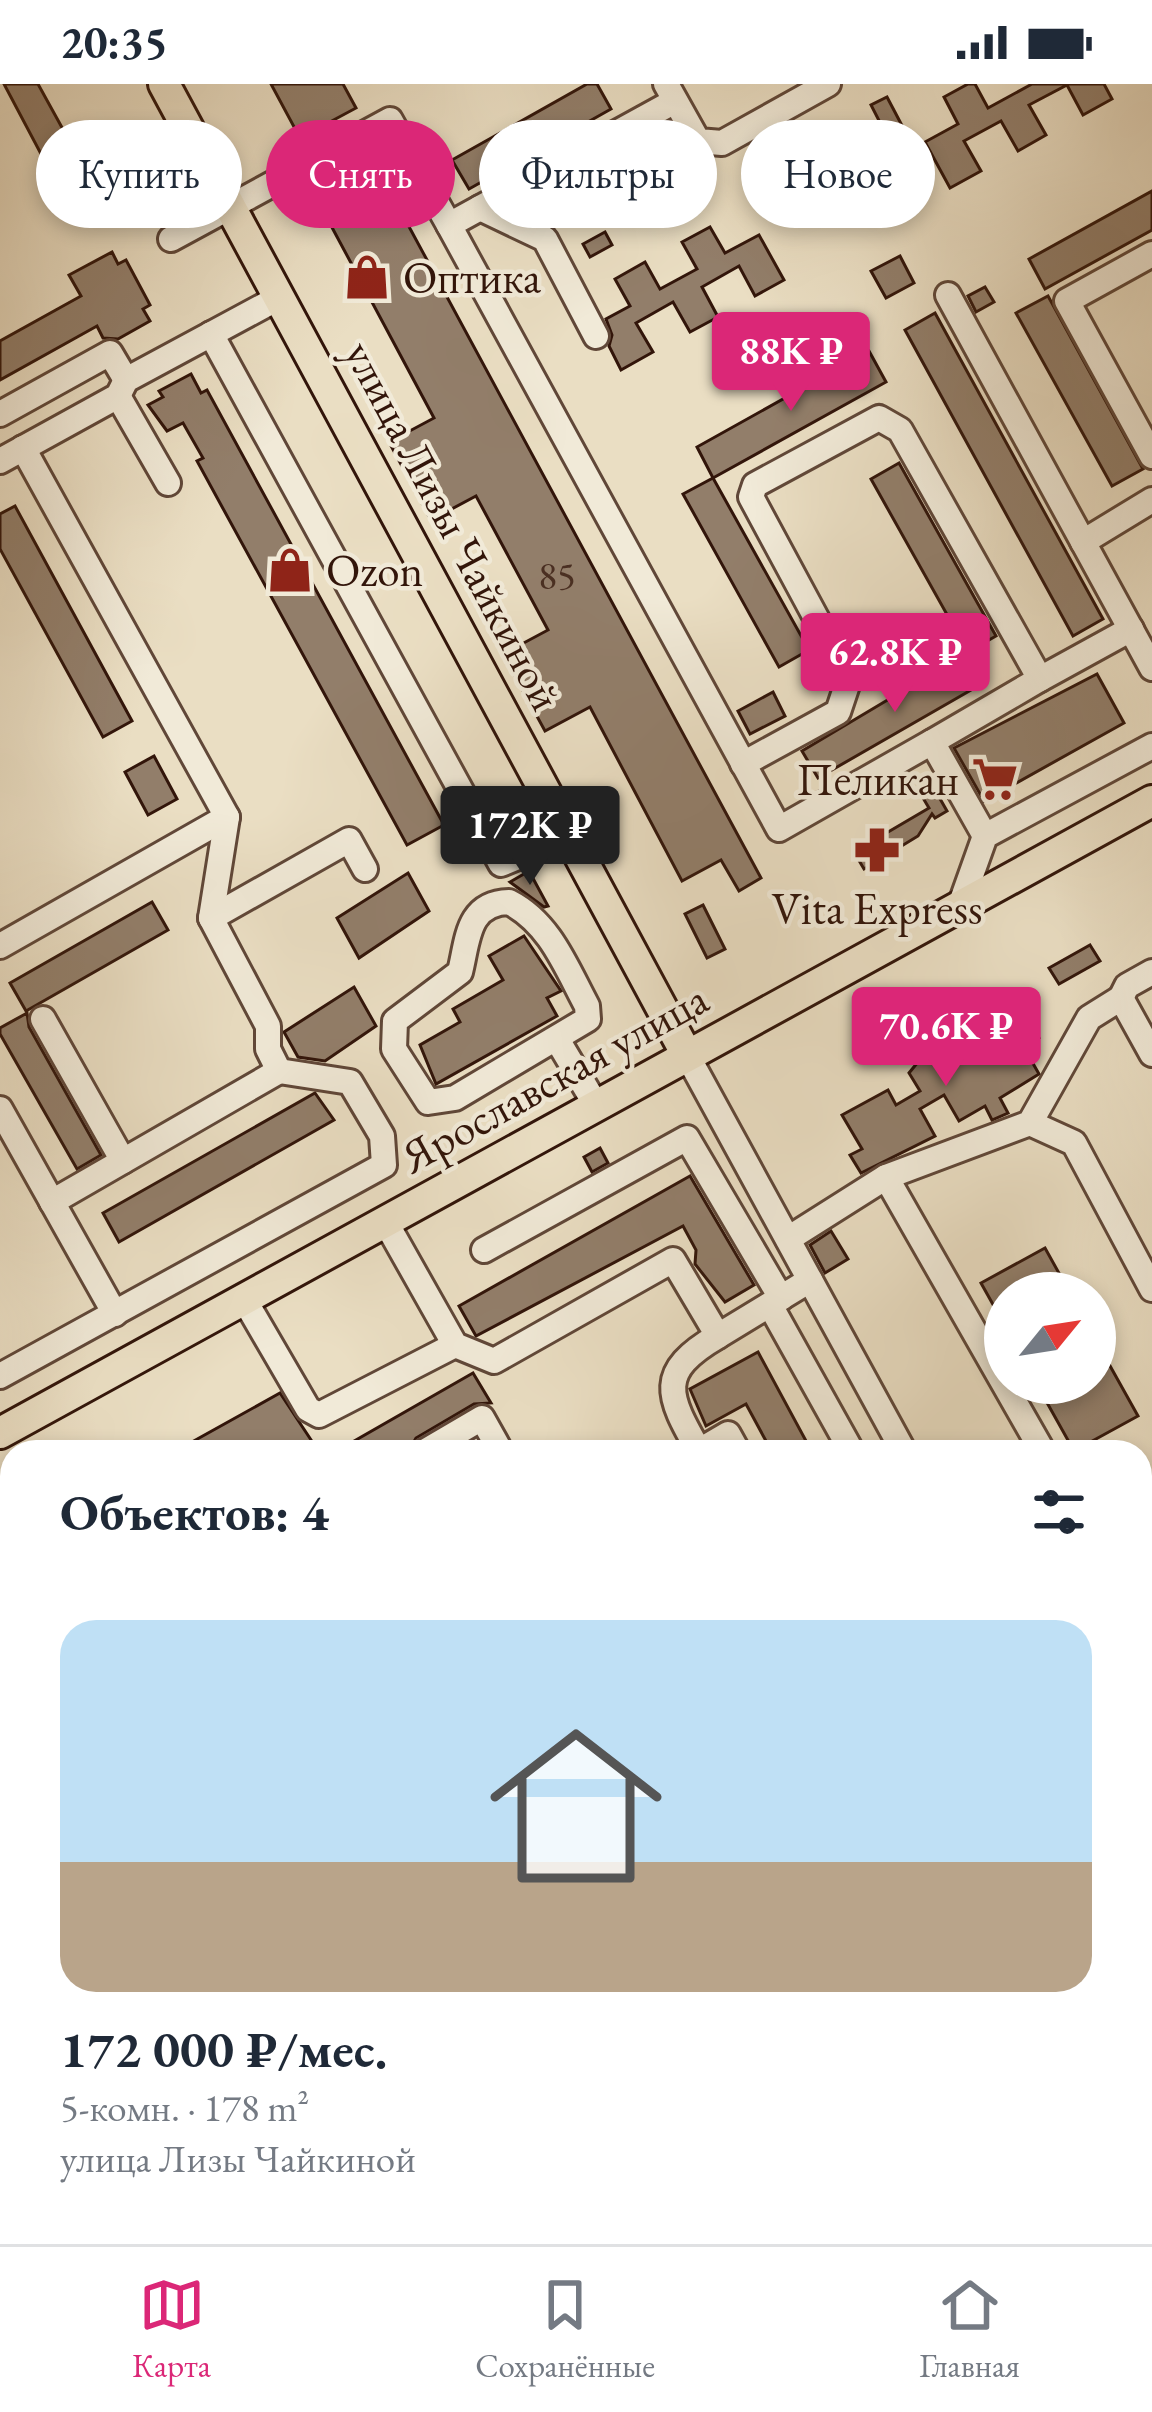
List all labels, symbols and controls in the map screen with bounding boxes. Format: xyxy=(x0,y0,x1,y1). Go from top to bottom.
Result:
text: 20:35 xyxy=(60,13,168,71)
chip: Купить xyxy=(36,120,242,228)
chip: Снять xyxy=(266,120,455,228)
chip: Фильтры xyxy=(479,120,717,228)
chip: Новое xyxy=(741,120,935,228)
place label: Оптика xyxy=(403,248,541,306)
shop icon: Оптика xyxy=(342,252,392,302)
pin: 88K ₽ xyxy=(707,312,875,414)
text: 88K ₽ xyxy=(739,325,843,376)
street label: улица Лизы Чайкиной xyxy=(332,330,576,720)
place label: Ozon xyxy=(326,541,423,599)
shop icon: Ozon xyxy=(265,545,315,595)
house number: 85 xyxy=(538,550,576,601)
pin: 62.8K ₽ xyxy=(784,613,1006,715)
text: 62.8K ₽ xyxy=(828,626,962,677)
place label: Пеликан xyxy=(797,750,959,808)
supermarket icon: Пеликан xyxy=(970,754,1020,804)
pin: 172K ₽ xyxy=(432,786,628,888)
text: 172K ₽ xyxy=(468,799,592,850)
pharmacy icon: Vita Express xyxy=(852,825,902,875)
place label: Vita Express xyxy=(771,879,983,937)
street label: Ярославская улица xyxy=(389,969,718,1186)
pin: 70.6K ₽ xyxy=(835,987,1057,1089)
text: 70.6K ₽ xyxy=(879,1000,1013,1051)
north arrow xyxy=(984,1272,1116,1404)
map controls xyxy=(984,1272,1116,1404)
text: Объектов: 4 xyxy=(60,1479,329,1545)
icon: filters xyxy=(1026,1479,1092,1545)
icon: home xyxy=(468,1698,684,1914)
text: 172 000 ₽/мес. xyxy=(60,2016,387,2082)
text: 5-комн. · 178 m² xyxy=(60,2082,309,2133)
text: улица Лизы Чайкиной xyxy=(60,2133,416,2184)
tab: Карта xyxy=(132,2272,211,2387)
tab: Сохранённые xyxy=(475,2272,655,2387)
tab: Главная xyxy=(919,2272,1020,2387)

